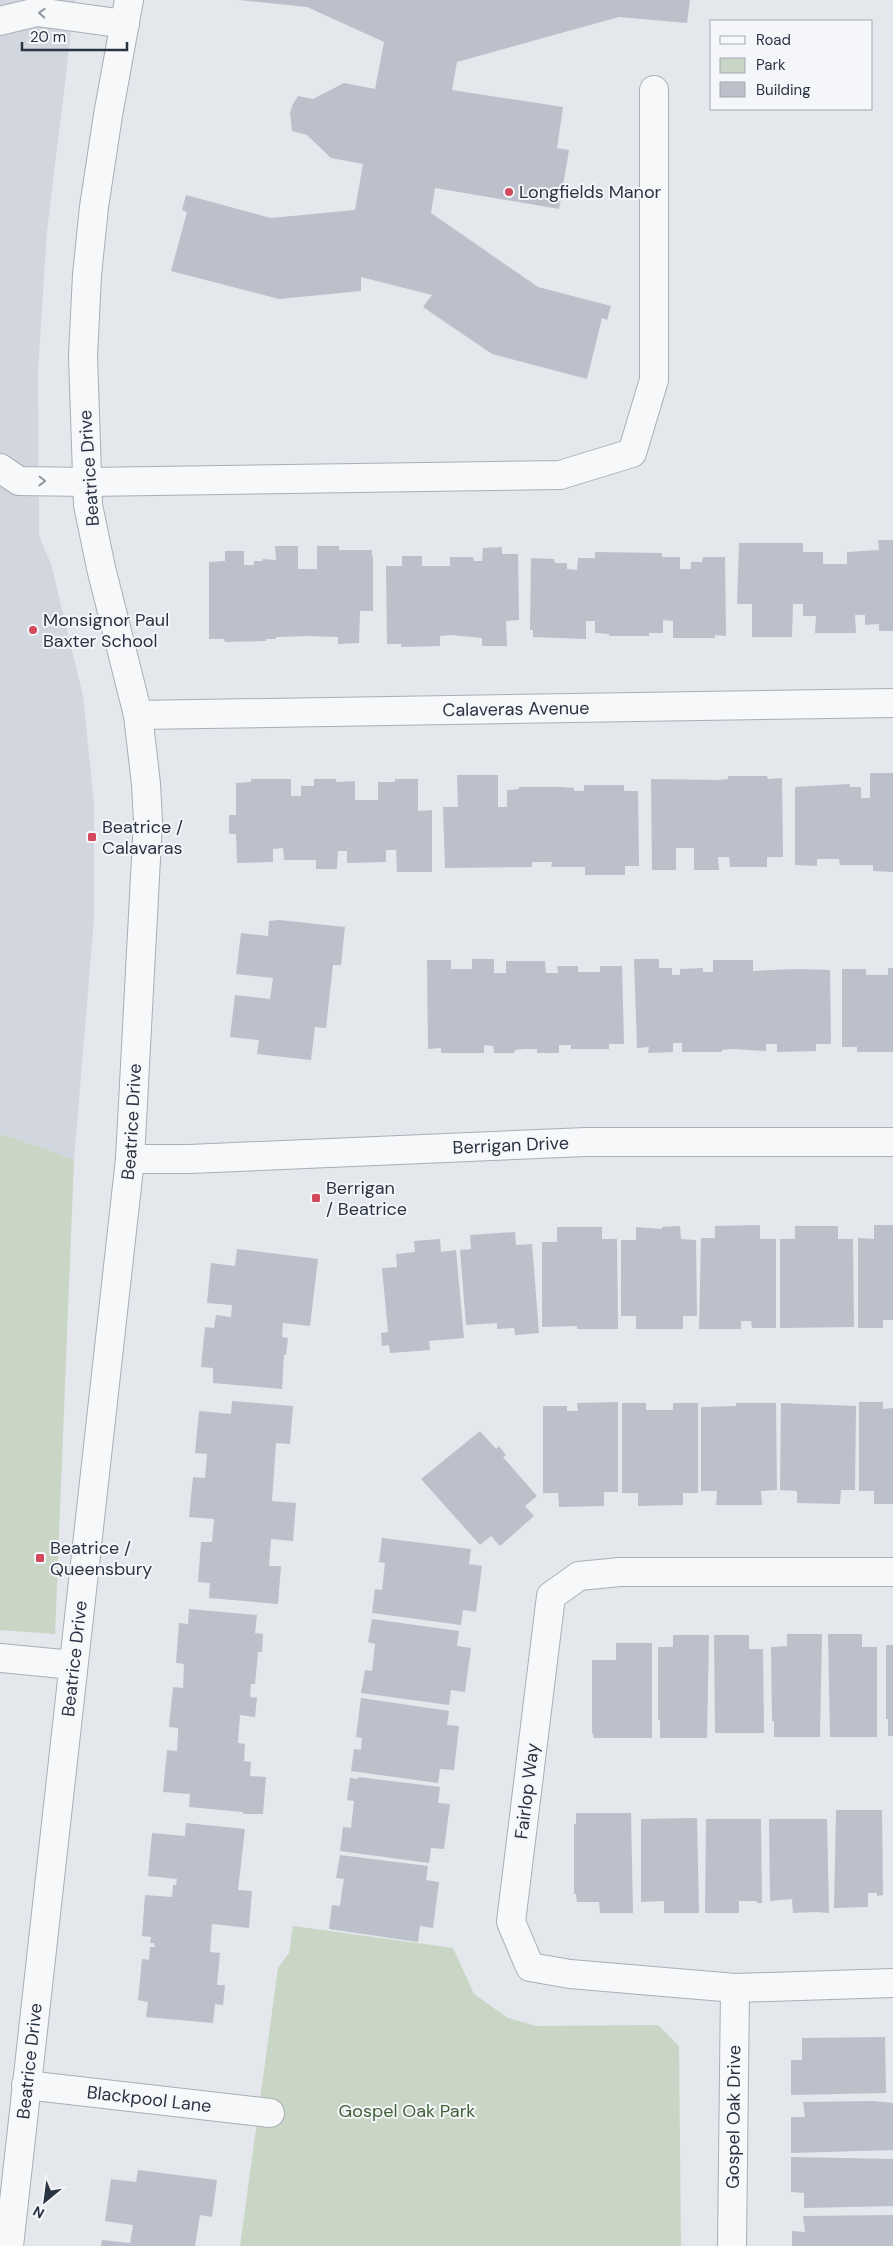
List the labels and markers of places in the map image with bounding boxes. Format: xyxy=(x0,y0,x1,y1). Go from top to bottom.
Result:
place label: Longfields Manor xyxy=(519,180,662,204)
marker: Longfields Manor xyxy=(503,186,515,198)
place label: Monsignor Paul Baxter School xyxy=(43,608,169,653)
marker: Monsignor Paul Baxter School xyxy=(27,624,39,636)
place label: Beatrice / Calavaras xyxy=(102,815,183,860)
marker: Beatrice / Calavaras xyxy=(86,831,98,843)
place label: Berrigan / Beatrice xyxy=(326,1176,407,1221)
marker: Berrigan / Beatrice xyxy=(310,1192,322,1204)
place label: Beatrice / Queensbury xyxy=(50,1536,152,1581)
marker: Beatrice / Queensbury xyxy=(34,1552,46,1564)

